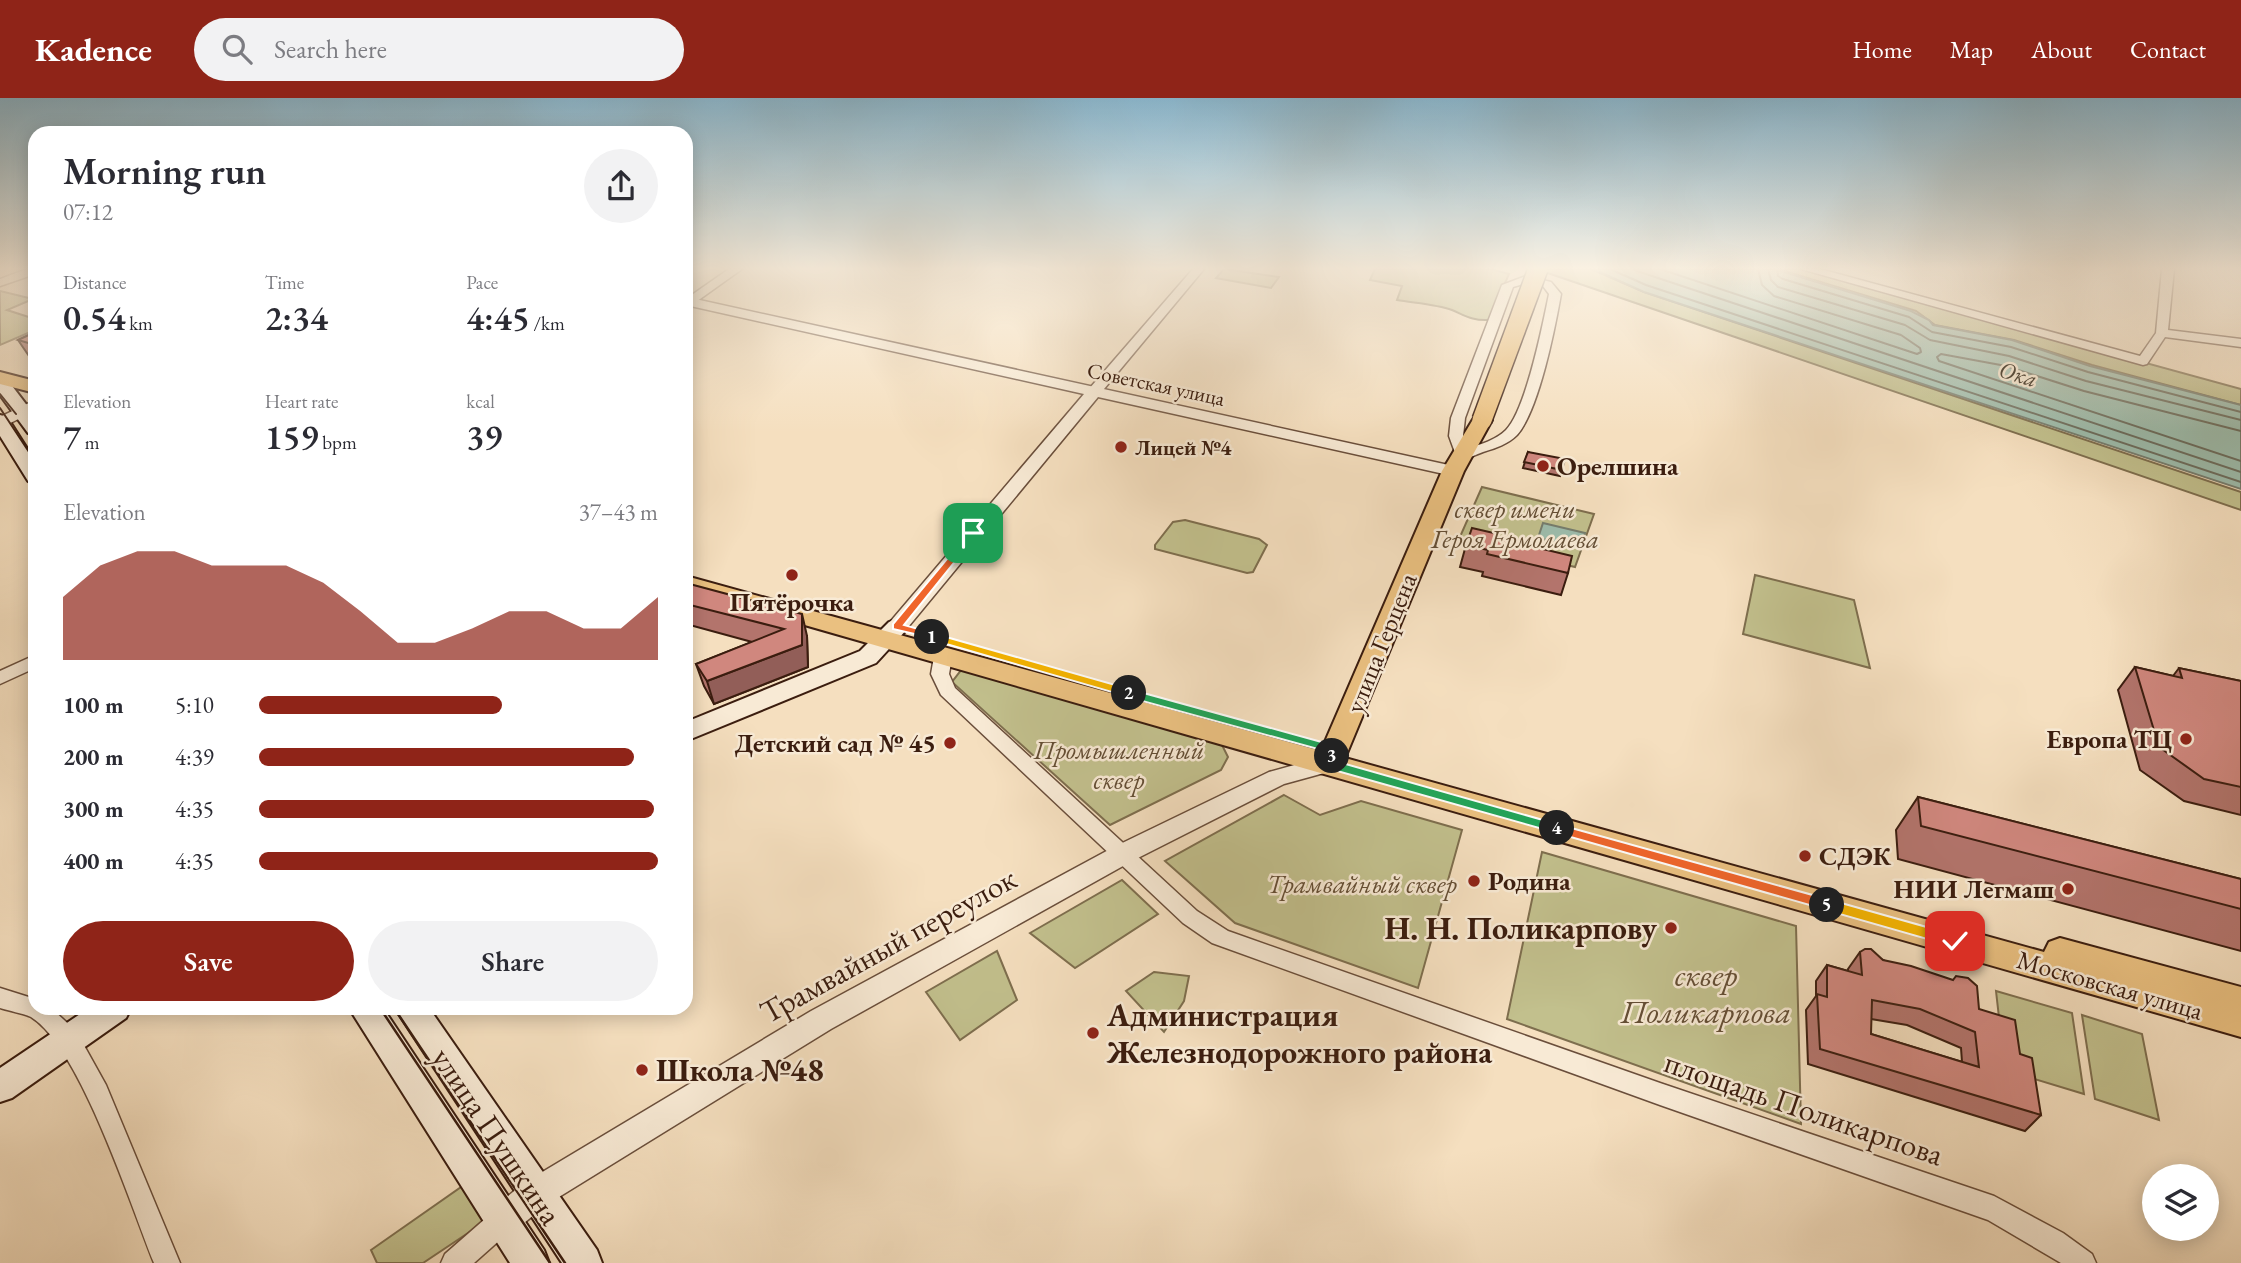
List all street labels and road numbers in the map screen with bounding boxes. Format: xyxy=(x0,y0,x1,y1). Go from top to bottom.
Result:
street label: Советская улица xyxy=(1085,356,1228,412)
street label: улица Герцена xyxy=(1338,567,1425,718)
street label: Трамвайный переулок xyxy=(752,857,1024,1033)
street label: Московская улица xyxy=(2013,942,2208,1028)
street label: улица Пушкина xyxy=(422,1039,572,1233)
street label: площадь Поликарпова xyxy=(1659,1041,1949,1176)

